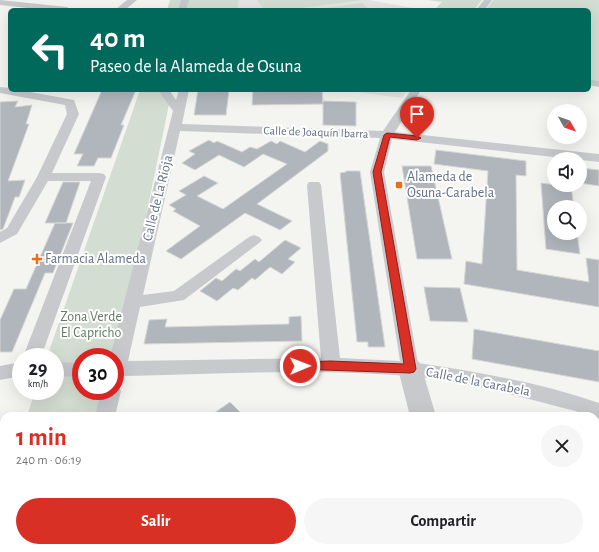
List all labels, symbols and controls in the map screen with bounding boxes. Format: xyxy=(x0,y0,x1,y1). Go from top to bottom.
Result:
icon: left xyxy=(24,24,76,76)
text: 40 m xyxy=(90,25,146,53)
text: Paseo de la Alameda de Osuna xyxy=(90,58,302,76)
pin xyxy=(400,97,434,138)
icon: arrive xyxy=(406,103,428,125)
north arrow xyxy=(547,104,587,144)
map controls xyxy=(547,104,587,240)
street label: Calle de Joaquín Ibarra xyxy=(263,124,369,140)
button: sound xyxy=(547,152,587,192)
street label: Calle de La Rioja xyxy=(141,153,176,243)
place label: Alameda de Osuna-Carabela xyxy=(407,170,495,200)
marker: Alameda de Osuna-Carabela xyxy=(394,180,404,190)
button: search xyxy=(547,200,587,240)
place label: Farmacia Alameda xyxy=(45,252,147,266)
marker: Farmacia Alameda xyxy=(32,254,42,264)
park label: Zona Verde El Capricho xyxy=(60,310,122,340)
position arrow xyxy=(279,345,321,387)
speed limit sign: 30 xyxy=(72,348,124,400)
text: 29 xyxy=(28,359,48,379)
street label: Calle de la Carabela xyxy=(425,365,532,399)
text: km/h xyxy=(28,379,48,389)
button: close xyxy=(541,425,583,467)
text: 1 min xyxy=(16,426,67,450)
text: 240 m · 06:19 xyxy=(16,454,81,467)
button: Salir xyxy=(16,498,296,544)
button: Compartir xyxy=(304,498,583,544)

